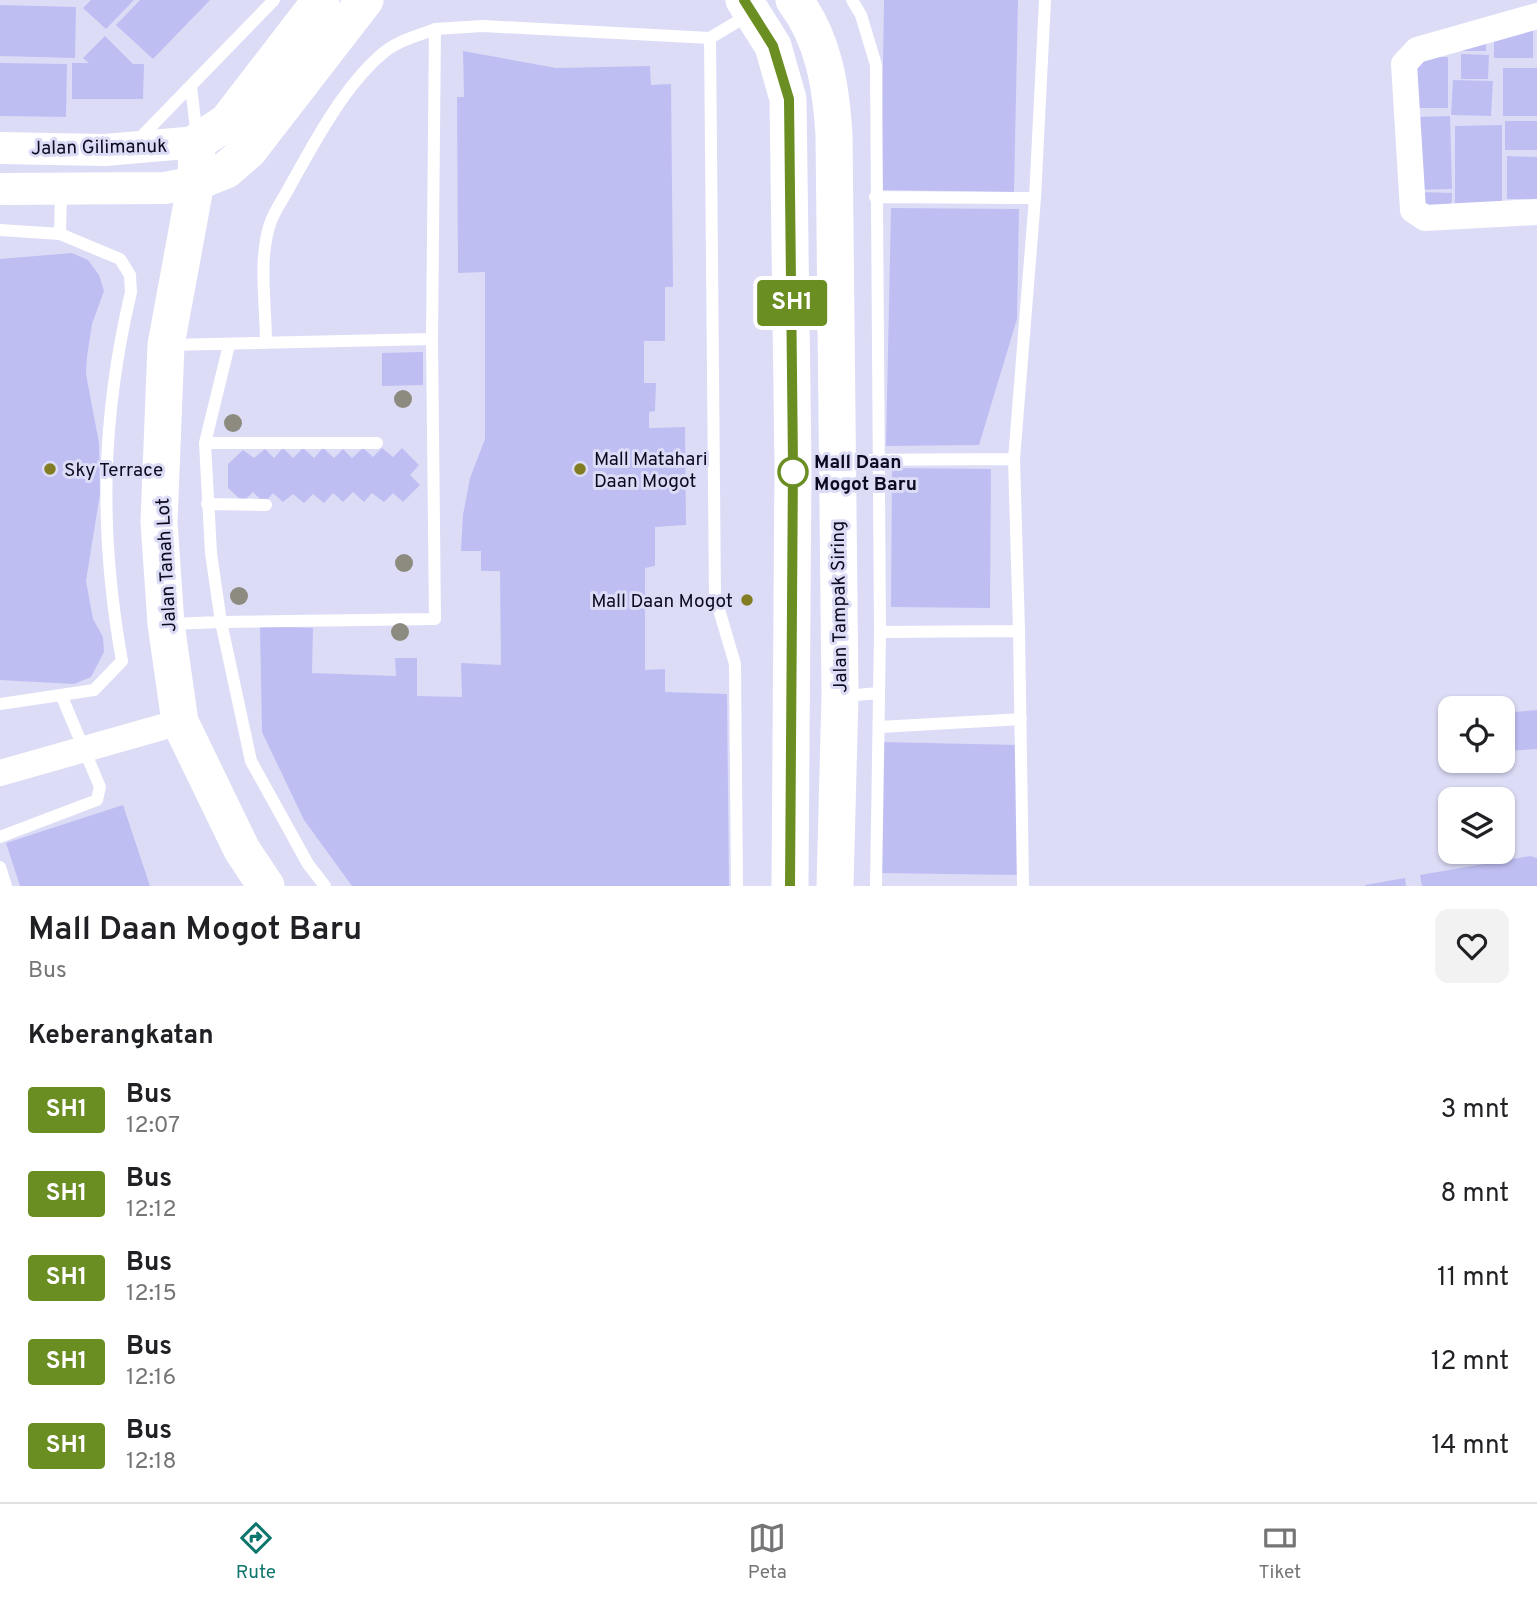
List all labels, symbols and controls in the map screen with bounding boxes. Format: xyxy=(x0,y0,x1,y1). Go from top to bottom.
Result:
street label: Jalan Gilimanuk xyxy=(31,135,167,161)
line badge: SH1 xyxy=(752,280,832,326)
text: SH1 xyxy=(771,288,813,318)
place label: Mall Matahari Daan Mogot xyxy=(594,448,708,494)
place label: Mall Daan Mogot Baru xyxy=(814,451,917,497)
marker: Mall Daan Mogot Baru xyxy=(778,457,808,487)
place label: Sky Terrace xyxy=(64,459,163,483)
marker: Sky Terrace xyxy=(42,461,58,477)
marker: Mall Matahari Daan Mogot xyxy=(572,461,588,477)
street label: Jalan Tanah Lot xyxy=(152,497,182,633)
street label: Jalan Tampak Siring xyxy=(827,521,853,693)
place label: Mall Daan Mogot xyxy=(591,590,733,614)
marker: Mall Daan Mogot xyxy=(739,592,755,608)
map controls xyxy=(1438,696,1515,864)
button: locate xyxy=(1438,696,1515,773)
button: layers xyxy=(1438,787,1515,864)
button: heart xyxy=(1435,909,1509,983)
text: Mall Daan Mogot Baru xyxy=(28,910,362,952)
text: Bus xyxy=(28,957,67,986)
text: Keberangkatan xyxy=(28,1020,214,1053)
text: Bus xyxy=(126,1079,172,1112)
text: 3 mnt xyxy=(1441,1094,1509,1127)
text: SH1 xyxy=(46,1095,87,1125)
text: 12:07 xyxy=(126,1112,180,1141)
text: Bus xyxy=(126,1163,172,1196)
text: 8 mnt xyxy=(1441,1178,1509,1211)
text: SH1 xyxy=(46,1179,87,1209)
text: 12:12 xyxy=(126,1196,177,1225)
text: Bus xyxy=(126,1247,172,1280)
text: 11 mnt xyxy=(1437,1262,1509,1295)
text: SH1 xyxy=(46,1263,87,1293)
text: 12:15 xyxy=(126,1280,177,1309)
text: Bus xyxy=(126,1331,172,1364)
text: 12 mnt xyxy=(1431,1346,1509,1379)
text: SH1 xyxy=(46,1347,87,1377)
text: 12:16 xyxy=(126,1364,176,1393)
text: Bus xyxy=(126,1415,172,1448)
text: 14 mnt xyxy=(1431,1430,1509,1463)
text: SH1 xyxy=(46,1431,87,1461)
text: 12:18 xyxy=(126,1448,176,1477)
tab: Rute xyxy=(236,1519,276,1585)
tab: Peta xyxy=(748,1519,787,1585)
tab: Tiket xyxy=(1258,1519,1301,1585)

